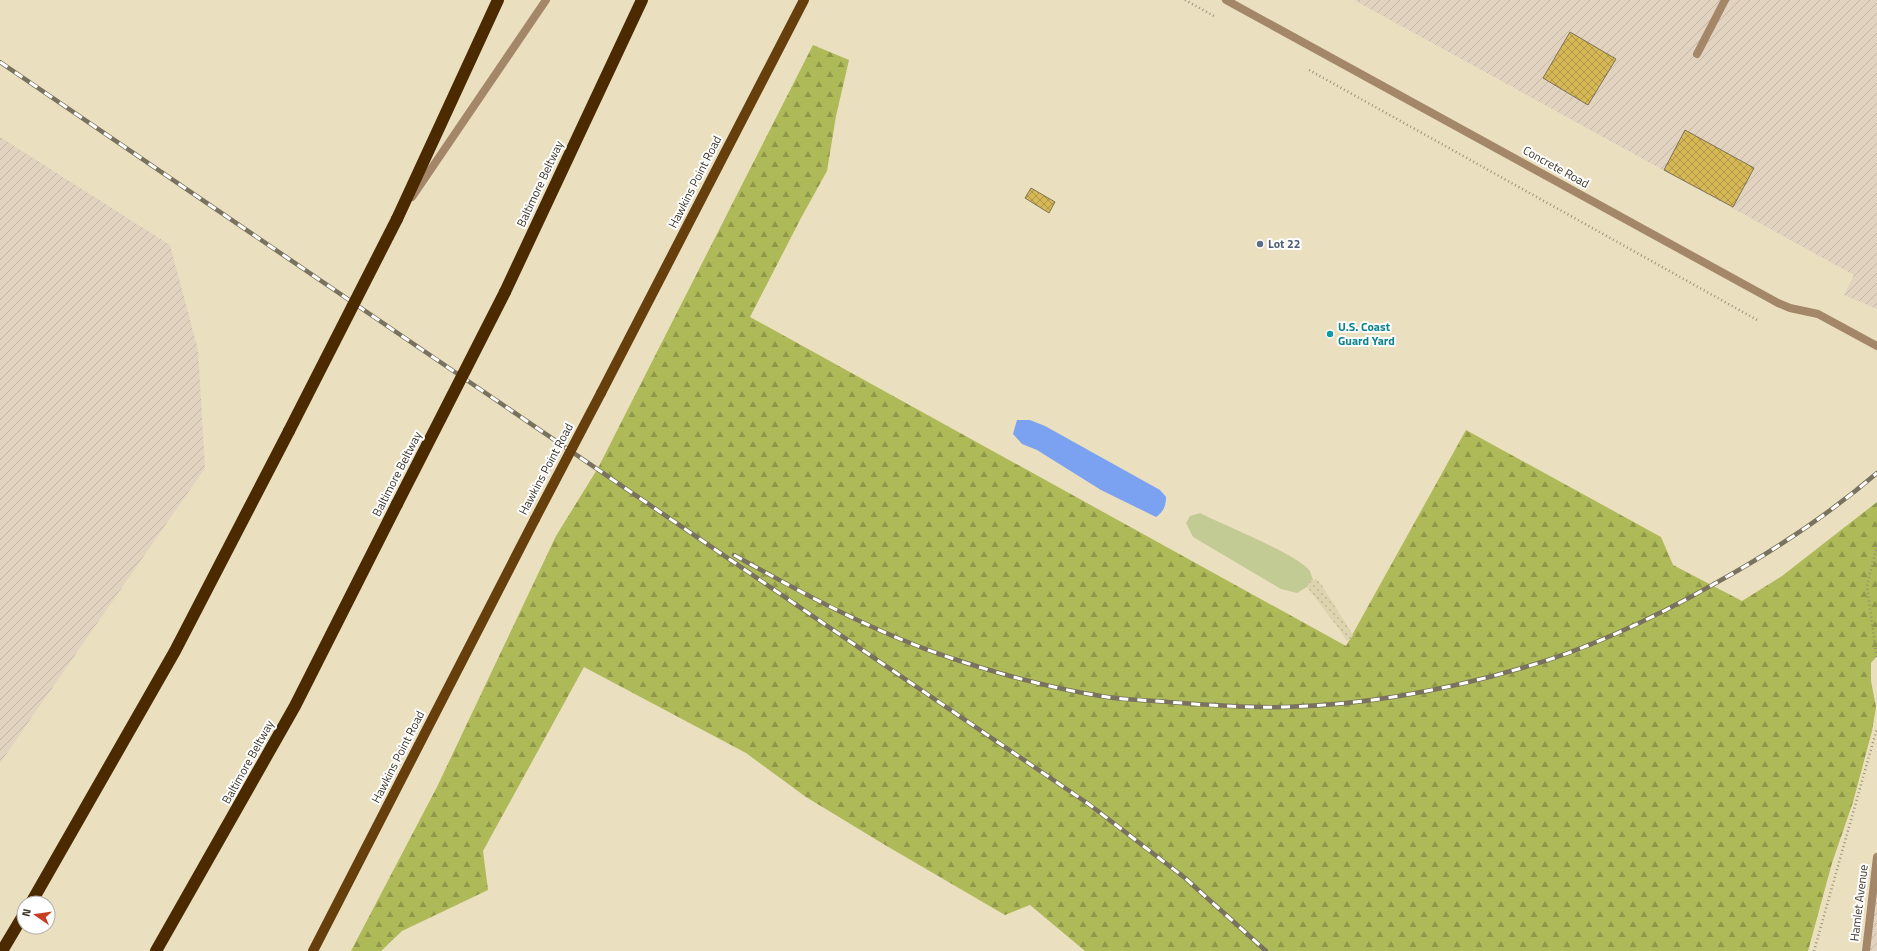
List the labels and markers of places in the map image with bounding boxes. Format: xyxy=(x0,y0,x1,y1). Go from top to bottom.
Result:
place label: Lot 22 xyxy=(1268,234,1301,253)
marker: Lot 22 xyxy=(1255,239,1265,249)
place label: U.S. Coast Guard Yard xyxy=(1338,317,1395,350)
marker: U.S. Coast Guard Yard xyxy=(1325,329,1335,339)

